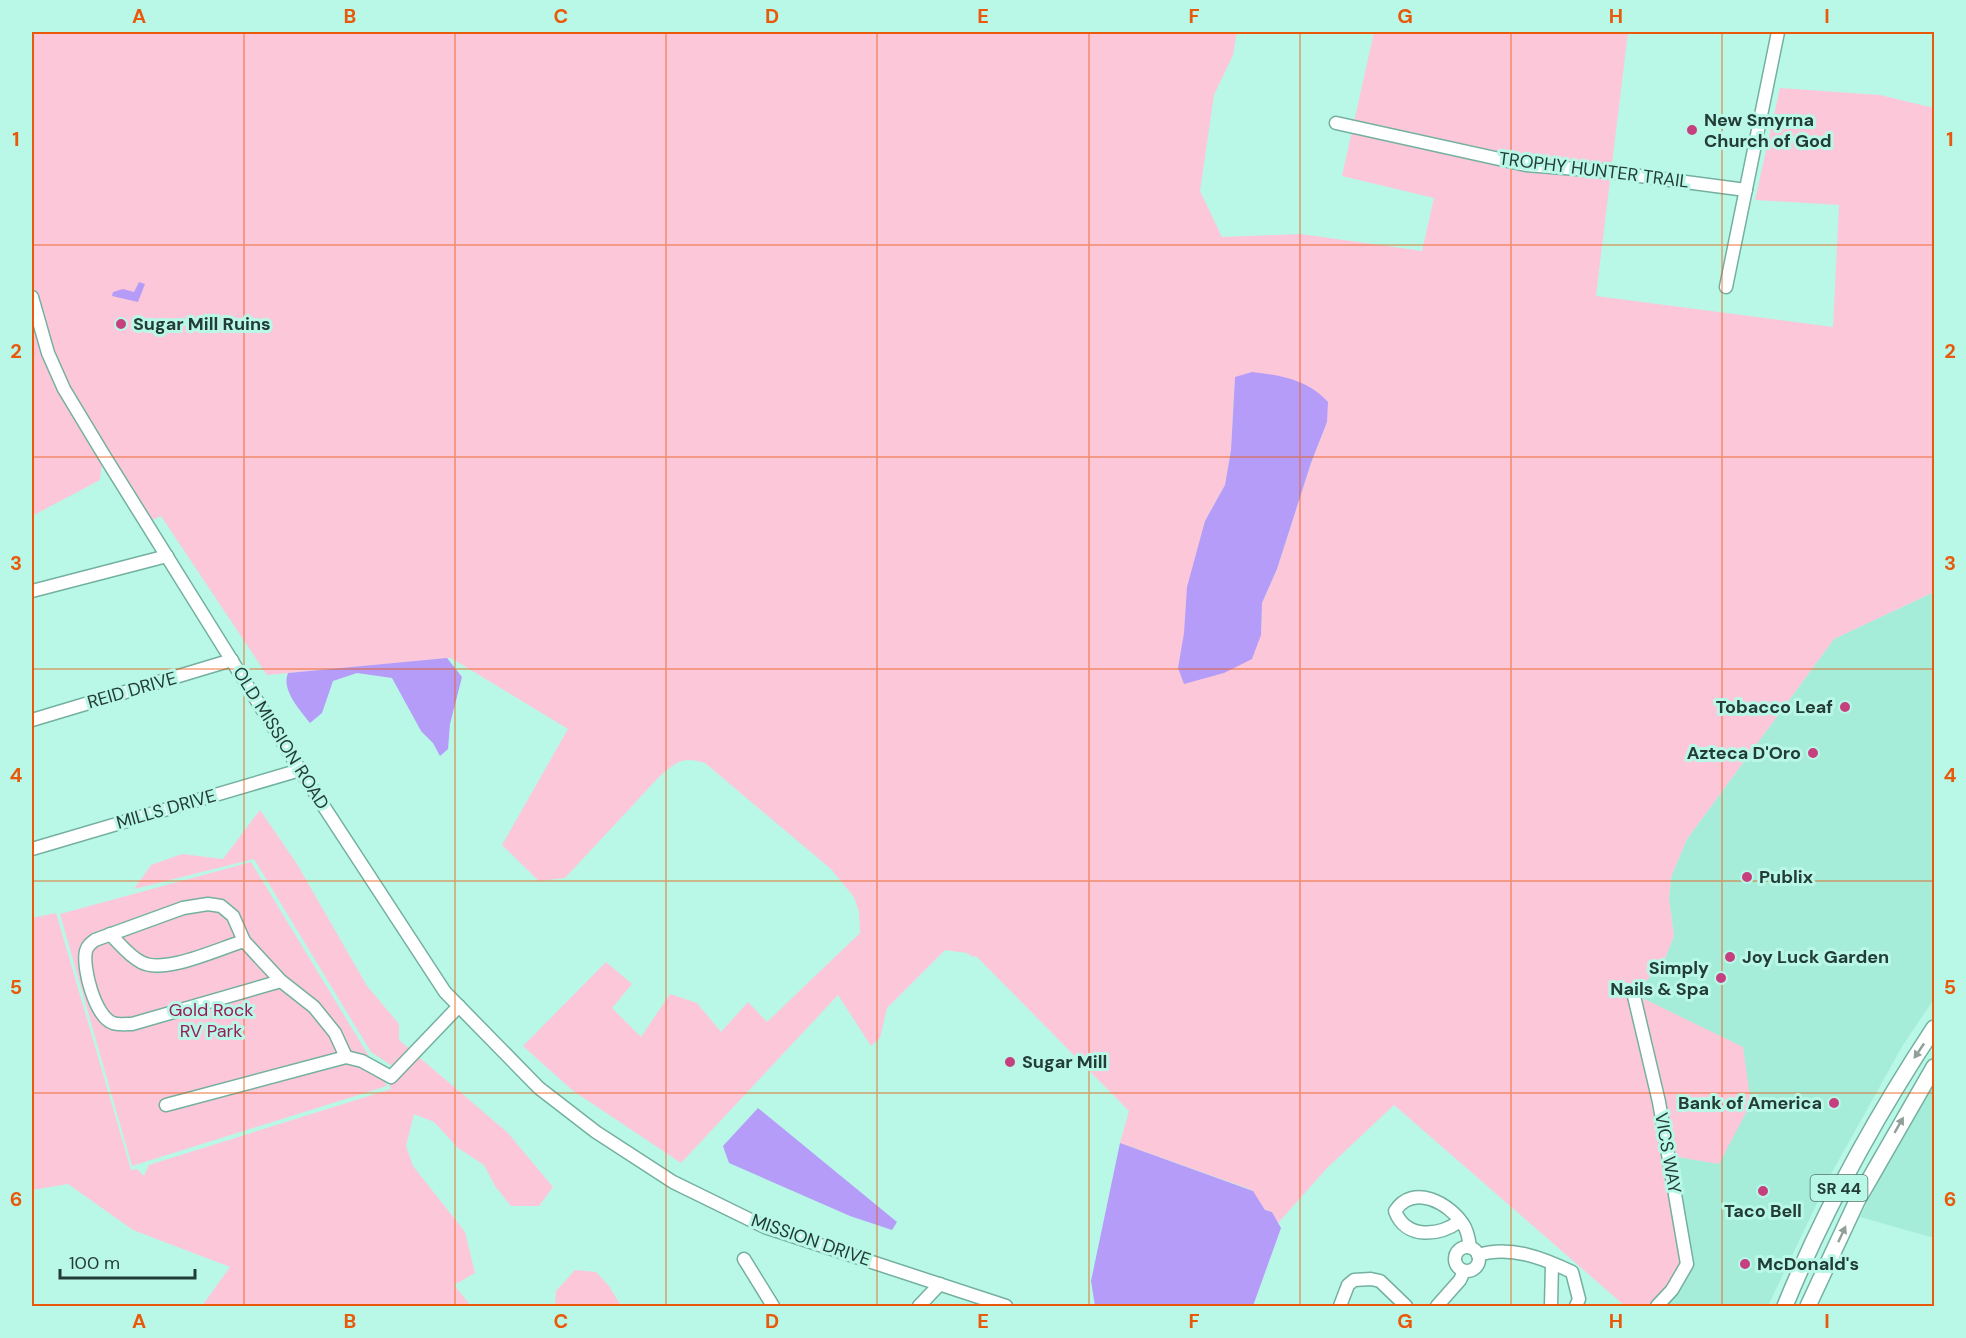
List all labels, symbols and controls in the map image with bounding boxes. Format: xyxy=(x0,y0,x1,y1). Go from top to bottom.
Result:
text: A xyxy=(132,3,146,29)
text: B xyxy=(344,3,356,29)
text: C xyxy=(554,3,568,29)
text: D xyxy=(765,3,779,29)
text: E xyxy=(977,3,989,29)
text: F xyxy=(1188,3,1200,29)
text: G xyxy=(1397,3,1413,29)
text: H xyxy=(1609,3,1623,29)
text: I xyxy=(1824,3,1830,29)
place label: New Smyrna Church of God xyxy=(1704,108,1832,153)
marker: New Smyrna Church of God xyxy=(1685,123,1699,137)
text: 1 xyxy=(12,126,20,152)
text: 1 xyxy=(1946,126,1954,152)
street label: TROPHY HUNTER TRAIL xyxy=(1498,146,1690,194)
place label: Sugar Mill Ruins xyxy=(133,312,271,336)
marker: Sugar Mill Ruins xyxy=(114,317,128,331)
text: 2 xyxy=(10,338,22,364)
text: 2 xyxy=(1944,338,1956,364)
text: 3 xyxy=(10,550,22,576)
text: 3 xyxy=(1944,550,1956,576)
street label: OLD MISSION ROAD xyxy=(227,662,335,814)
street label: REID DRIVE xyxy=(85,666,179,714)
place label: Tobacco Leaf xyxy=(1716,695,1833,719)
marker: Tobacco Leaf xyxy=(1838,700,1852,714)
place label: Azteca D'Oro xyxy=(1687,741,1801,765)
marker: Azteca D'Oro xyxy=(1806,746,1820,760)
text: 4 xyxy=(10,762,23,788)
text: 4 xyxy=(1944,762,1957,788)
street label: MILLS DRIVE xyxy=(113,783,219,835)
place label: Publix xyxy=(1759,865,1813,889)
marker: Publix xyxy=(1740,870,1754,884)
place label: Joy Luck Garden xyxy=(1742,945,1889,969)
marker: Joy Luck Garden xyxy=(1723,950,1737,964)
place label: Simply Nails & Spa xyxy=(1610,956,1709,1001)
marker: Simply Nails & Spa xyxy=(1714,971,1728,985)
text: 5 xyxy=(10,974,22,1000)
text: 5 xyxy=(1944,974,1956,1000)
park label: Gold Rock RV Park xyxy=(169,998,253,1043)
one-way arrow xyxy=(1914,1043,1925,1059)
place label: Sugar Mill xyxy=(1022,1050,1107,1074)
marker: Sugar Mill xyxy=(1003,1055,1017,1069)
place label: Bank of America xyxy=(1678,1091,1822,1115)
marker: Bank of America xyxy=(1827,1096,1841,1110)
street label: VICS WAY xyxy=(1649,1111,1687,1196)
one-way arrow xyxy=(1894,1116,1904,1133)
road number: SR 44 xyxy=(1810,1175,1868,1201)
marker: Taco Bell xyxy=(1756,1184,1770,1198)
text: 6 xyxy=(10,1186,22,1212)
text: 6 xyxy=(1944,1186,1956,1212)
place label: Taco Bell xyxy=(1724,1199,1802,1223)
street label: MISSION DRIVE xyxy=(748,1208,874,1272)
one-way arrow xyxy=(1837,1226,1846,1243)
scale bar xyxy=(60,1242,195,1280)
text: 100 m xyxy=(69,1251,120,1275)
place label: McDonald's xyxy=(1757,1252,1859,1276)
marker: McDonald's xyxy=(1738,1257,1752,1271)
text: A xyxy=(132,1308,146,1334)
text: B xyxy=(344,1308,356,1334)
text: C xyxy=(554,1308,568,1334)
text: D xyxy=(765,1308,779,1334)
text: E xyxy=(977,1308,989,1334)
text: F xyxy=(1188,1308,1200,1334)
text: G xyxy=(1397,1308,1413,1334)
text: H xyxy=(1609,1308,1623,1334)
text: I xyxy=(1824,1308,1830,1334)

